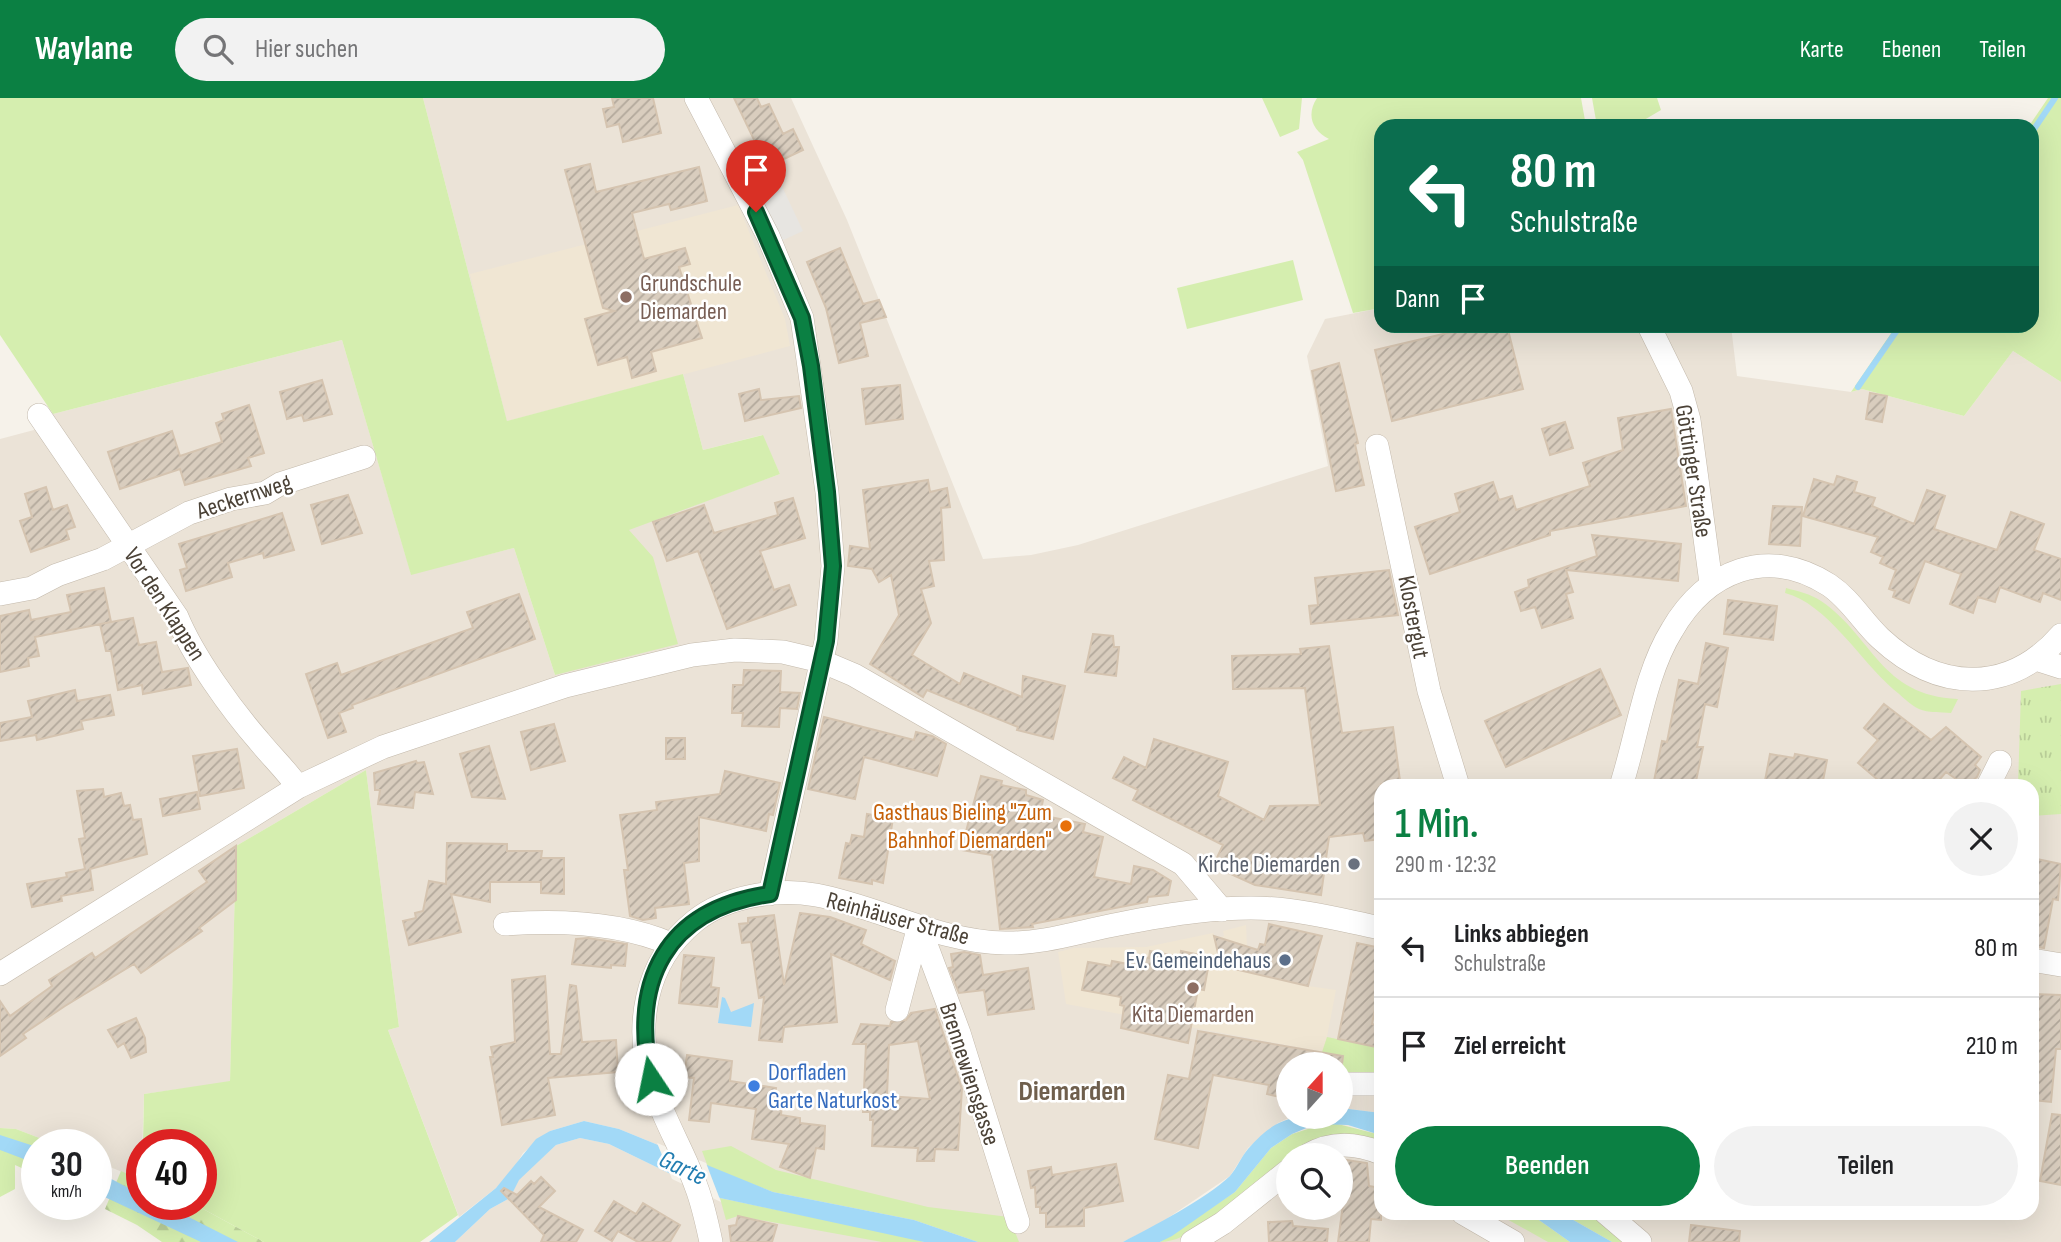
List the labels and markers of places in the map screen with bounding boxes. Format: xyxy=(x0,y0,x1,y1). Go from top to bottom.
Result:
pin xyxy=(726,140,786,212)
place label: Grundschule Diemarden xyxy=(640,269,742,326)
marker: Grundschule Diemarden xyxy=(618,289,634,305)
place label: Gasthaus Bieling "Zum Bahnhof Diemarden" xyxy=(873,798,1052,855)
marker: Gasthaus Bieling "Zum Bahnhof Diemarden" xyxy=(1058,818,1074,834)
place label: Kirche Diemarden xyxy=(1198,850,1340,879)
marker: Kirche Diemarden xyxy=(1346,856,1362,872)
place label: Ev. Gemeindehaus xyxy=(1126,946,1271,975)
marker: Ev. Gemeindehaus xyxy=(1277,952,1293,968)
marker: Kita Diemarden xyxy=(1185,980,1201,996)
place label: Kita Diemarden xyxy=(1132,1000,1254,1029)
place label: Dorfladen Garte Naturkost xyxy=(768,1058,897,1115)
marker: Dorfladen Garte Naturkost xyxy=(746,1078,762,1094)

